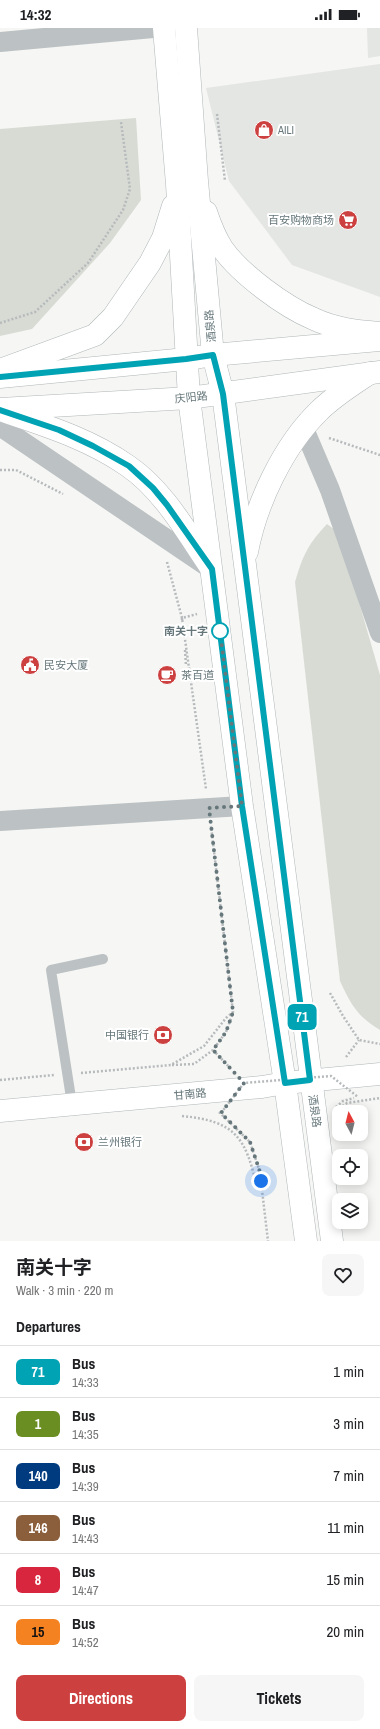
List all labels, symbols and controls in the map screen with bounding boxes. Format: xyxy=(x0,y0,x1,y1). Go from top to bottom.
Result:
text: 14:32 xyxy=(20,4,51,25)
shop icon: AILI xyxy=(253,119,275,141)
place label: AILI xyxy=(277,123,294,137)
supermarket icon: 百安购物商场 xyxy=(337,209,359,231)
place label: 百安购物商场 xyxy=(268,213,334,227)
street label: 酒泉路 xyxy=(202,309,218,343)
street label: 庆阳路 xyxy=(174,388,208,406)
marker: 南关十字 xyxy=(211,622,229,640)
place label: 南关十字 xyxy=(164,624,208,638)
public building icon: 民安大厦 xyxy=(19,654,41,676)
place label: 民安大厦 xyxy=(44,658,88,672)
cafe icon: 茶百道 xyxy=(156,664,178,686)
place label: 茶百道 xyxy=(181,668,214,682)
line badge: 71 xyxy=(284,1004,320,1030)
text: 71 xyxy=(296,1008,308,1026)
bank icon: 中国银行 xyxy=(152,1024,174,1046)
place label: 中国银行 xyxy=(105,1028,149,1042)
street label: 甘南路 xyxy=(173,1086,207,1102)
street label: 酒泉路 xyxy=(306,1094,324,1128)
north arrow xyxy=(332,1105,368,1141)
map controls xyxy=(332,1105,368,1229)
bank icon: 兰州银行 xyxy=(73,1131,95,1153)
place label: 兰州银行 xyxy=(98,1135,142,1149)
button: locate xyxy=(332,1149,368,1185)
your location xyxy=(251,1171,271,1191)
button: layers xyxy=(332,1193,368,1229)
text: 南关十字 xyxy=(16,1254,92,1280)
button: heart xyxy=(322,1254,364,1296)
text: Walk · 3 min · 220 m xyxy=(16,1282,113,1299)
text: Departures xyxy=(16,1316,81,1337)
text: Bus xyxy=(72,1353,95,1374)
text: 1 min xyxy=(333,1361,364,1382)
text: 71 xyxy=(32,1363,44,1381)
text: 14:33 xyxy=(72,1374,99,1391)
text: Bus xyxy=(72,1405,95,1426)
text: 3 min xyxy=(333,1413,364,1434)
text: 1 xyxy=(35,1415,41,1433)
text: 14:35 xyxy=(72,1426,99,1443)
text: Bus xyxy=(72,1457,95,1478)
text: 7 min xyxy=(333,1465,364,1486)
text: 140 xyxy=(28,1467,48,1485)
text: 14:39 xyxy=(72,1478,99,1495)
text: Bus xyxy=(72,1509,95,1530)
text: 11 min xyxy=(327,1517,364,1538)
text: 146 xyxy=(28,1519,48,1537)
text: 14:43 xyxy=(72,1530,99,1547)
text: Bus xyxy=(72,1561,95,1582)
text: 15 min xyxy=(326,1569,364,1590)
text: 8 xyxy=(35,1571,41,1589)
text: 14:47 xyxy=(72,1582,99,1599)
text: Bus xyxy=(72,1613,95,1634)
text: 20 min xyxy=(326,1621,364,1642)
text: 15 xyxy=(32,1623,44,1641)
text: 14:52 xyxy=(72,1634,99,1651)
button: Directions xyxy=(16,1675,186,1721)
button: Tickets xyxy=(194,1675,364,1721)

